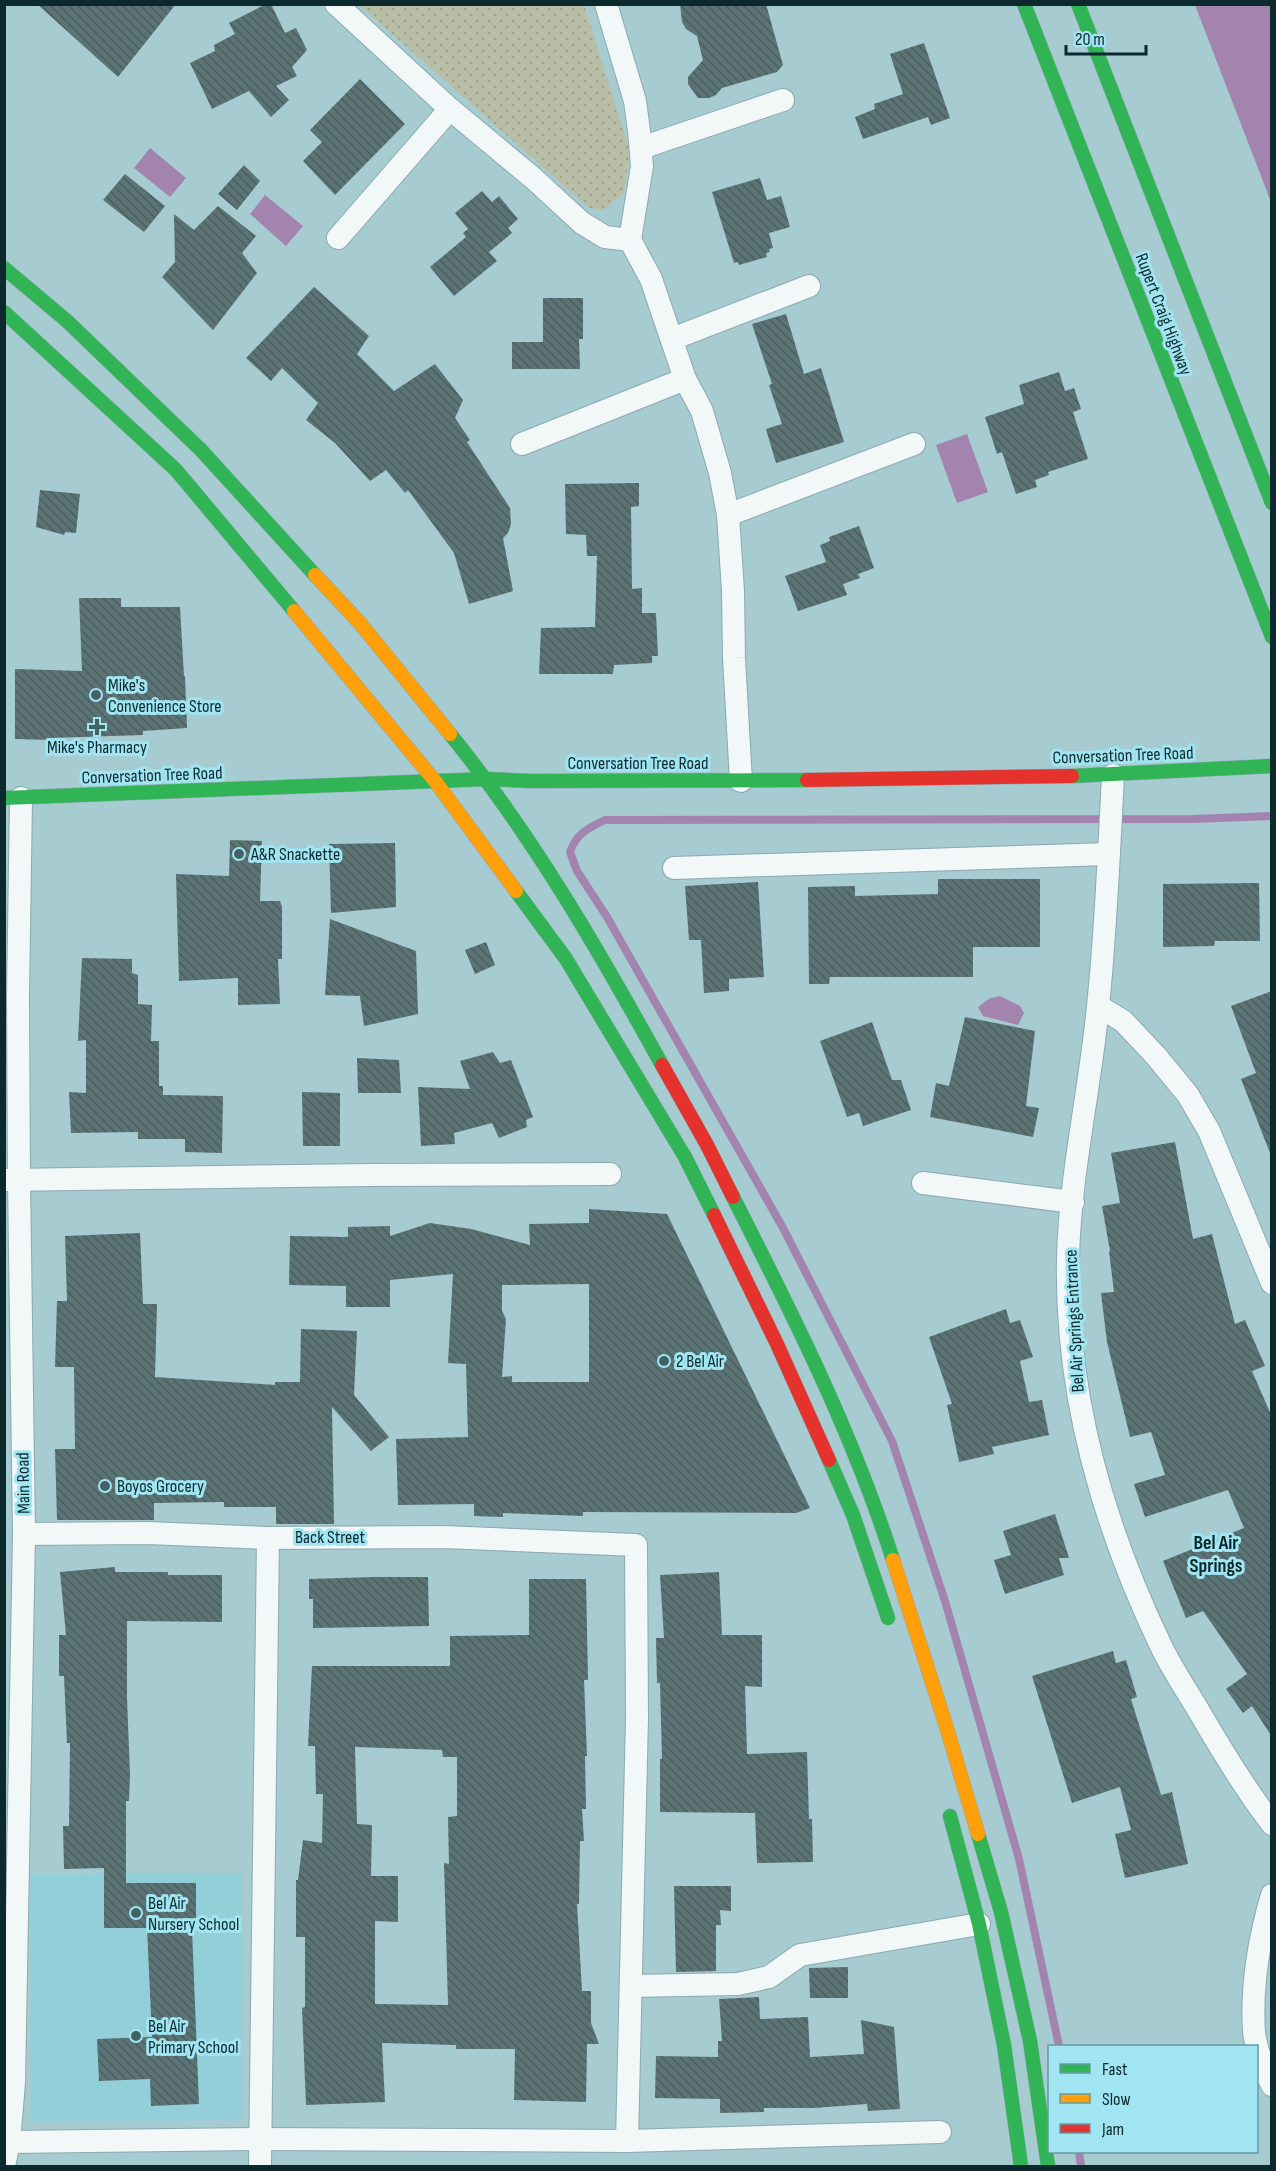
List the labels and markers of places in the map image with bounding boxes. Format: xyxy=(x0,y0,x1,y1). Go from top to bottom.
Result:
place label: Mike's Convenience Store xyxy=(108,675,222,717)
marker: Mike's Convenience Store xyxy=(89,688,103,702)
marker: Mike's Pharmacy xyxy=(90,720,104,734)
place label: Mike's Pharmacy xyxy=(47,737,147,758)
place label: A&R Snackette xyxy=(250,844,340,865)
marker: A&R Snackette xyxy=(232,847,246,861)
place label: 2 Bel Air xyxy=(676,1351,724,1372)
marker: 2 Bel Air xyxy=(657,1354,671,1368)
place label: Boyos Grocery xyxy=(117,1476,204,1497)
marker: Boyos Grocery xyxy=(98,1479,112,1493)
place label: Bel Air Nursery School xyxy=(148,1893,239,1935)
marker: Bel Air Nursery School xyxy=(129,1906,143,1920)
place label: Bel Air Primary School xyxy=(148,2016,239,2058)
marker: Bel Air Primary School xyxy=(129,2029,143,2043)

